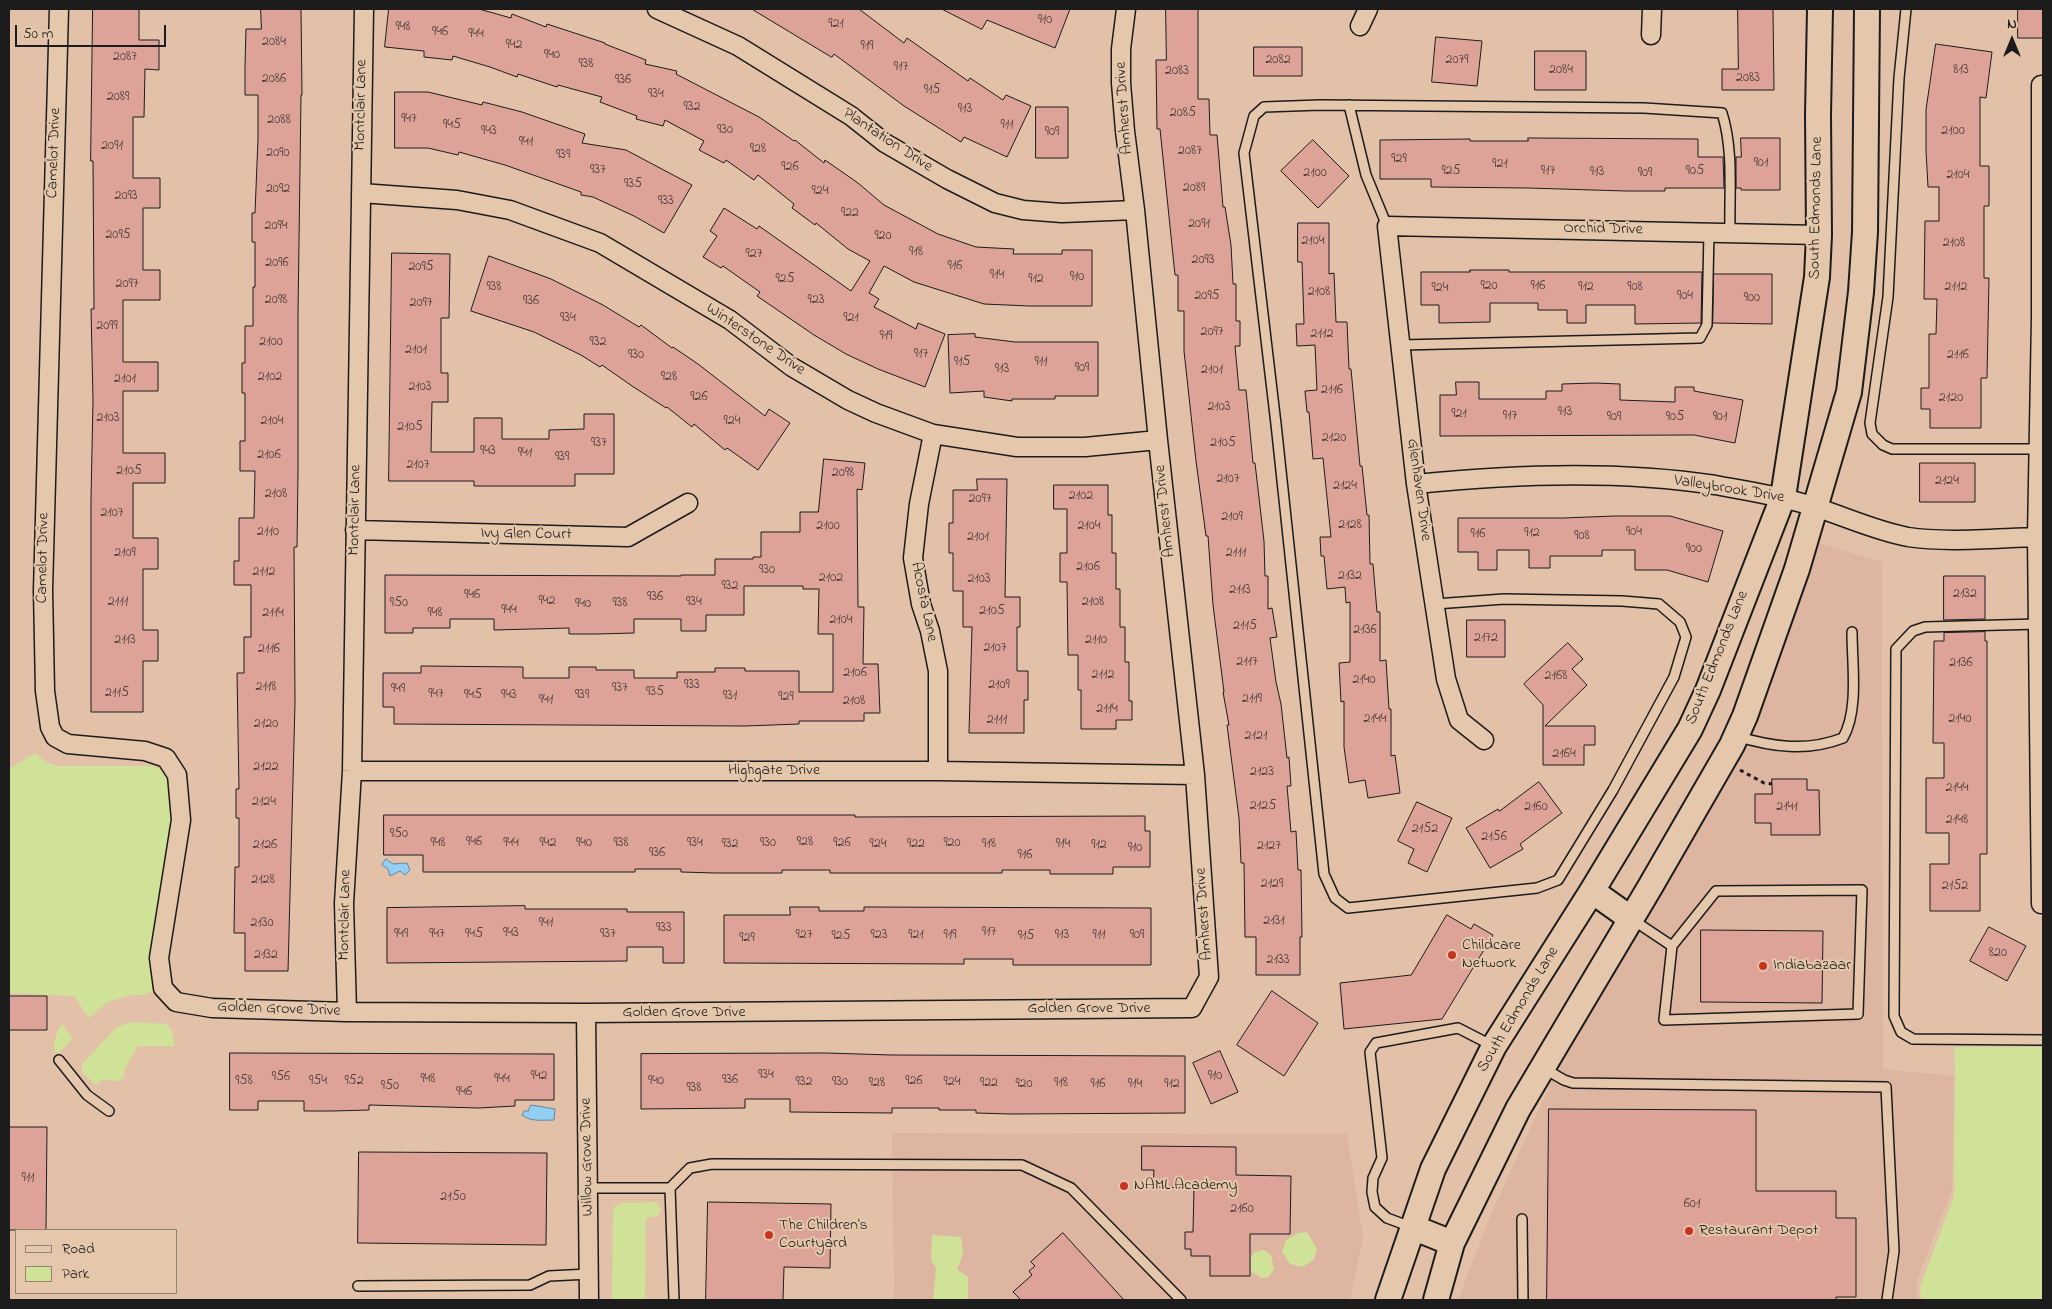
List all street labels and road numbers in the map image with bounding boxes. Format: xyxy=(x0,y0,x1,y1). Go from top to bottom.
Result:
street label: Montclair Lane xyxy=(352,59,372,151)
street label: Amherst Drive xyxy=(1112,61,1138,155)
street label: Plantation Drive xyxy=(838,105,936,177)
street label: Camelot Drive xyxy=(44,107,66,199)
street label: South Edmonds Lane xyxy=(1806,136,1828,280)
street label: Orchid Drive xyxy=(1563,220,1643,240)
street label: Winterstone Drive xyxy=(702,300,808,380)
street label: Glenhaven Drive xyxy=(1401,438,1435,542)
street label: Montclair Lane xyxy=(346,464,366,556)
street label: Amherst Drive xyxy=(1152,464,1180,558)
street label: Valleybrook Drive xyxy=(1672,472,1786,508)
street label: Camelot Drive xyxy=(34,512,54,604)
street label: Ivy Glen Court xyxy=(480,525,572,545)
street label: Acosta Lane xyxy=(905,560,941,644)
street label: South Edmonds Lane xyxy=(1682,588,1754,728)
street label: Highgate Drive xyxy=(728,761,820,781)
street label: Amherst Drive xyxy=(1192,867,1218,961)
street label: Montclair Lane xyxy=(336,869,356,961)
street label: South Edmonds Lane xyxy=(1474,944,1564,1076)
street label: Golden Grove Drive xyxy=(217,998,341,1022)
street label: Golden Grove Drive xyxy=(1027,999,1151,1019)
street label: Golden Grove Drive xyxy=(622,1003,746,1023)
street label: Willow Grove Drive xyxy=(577,1097,599,1217)

